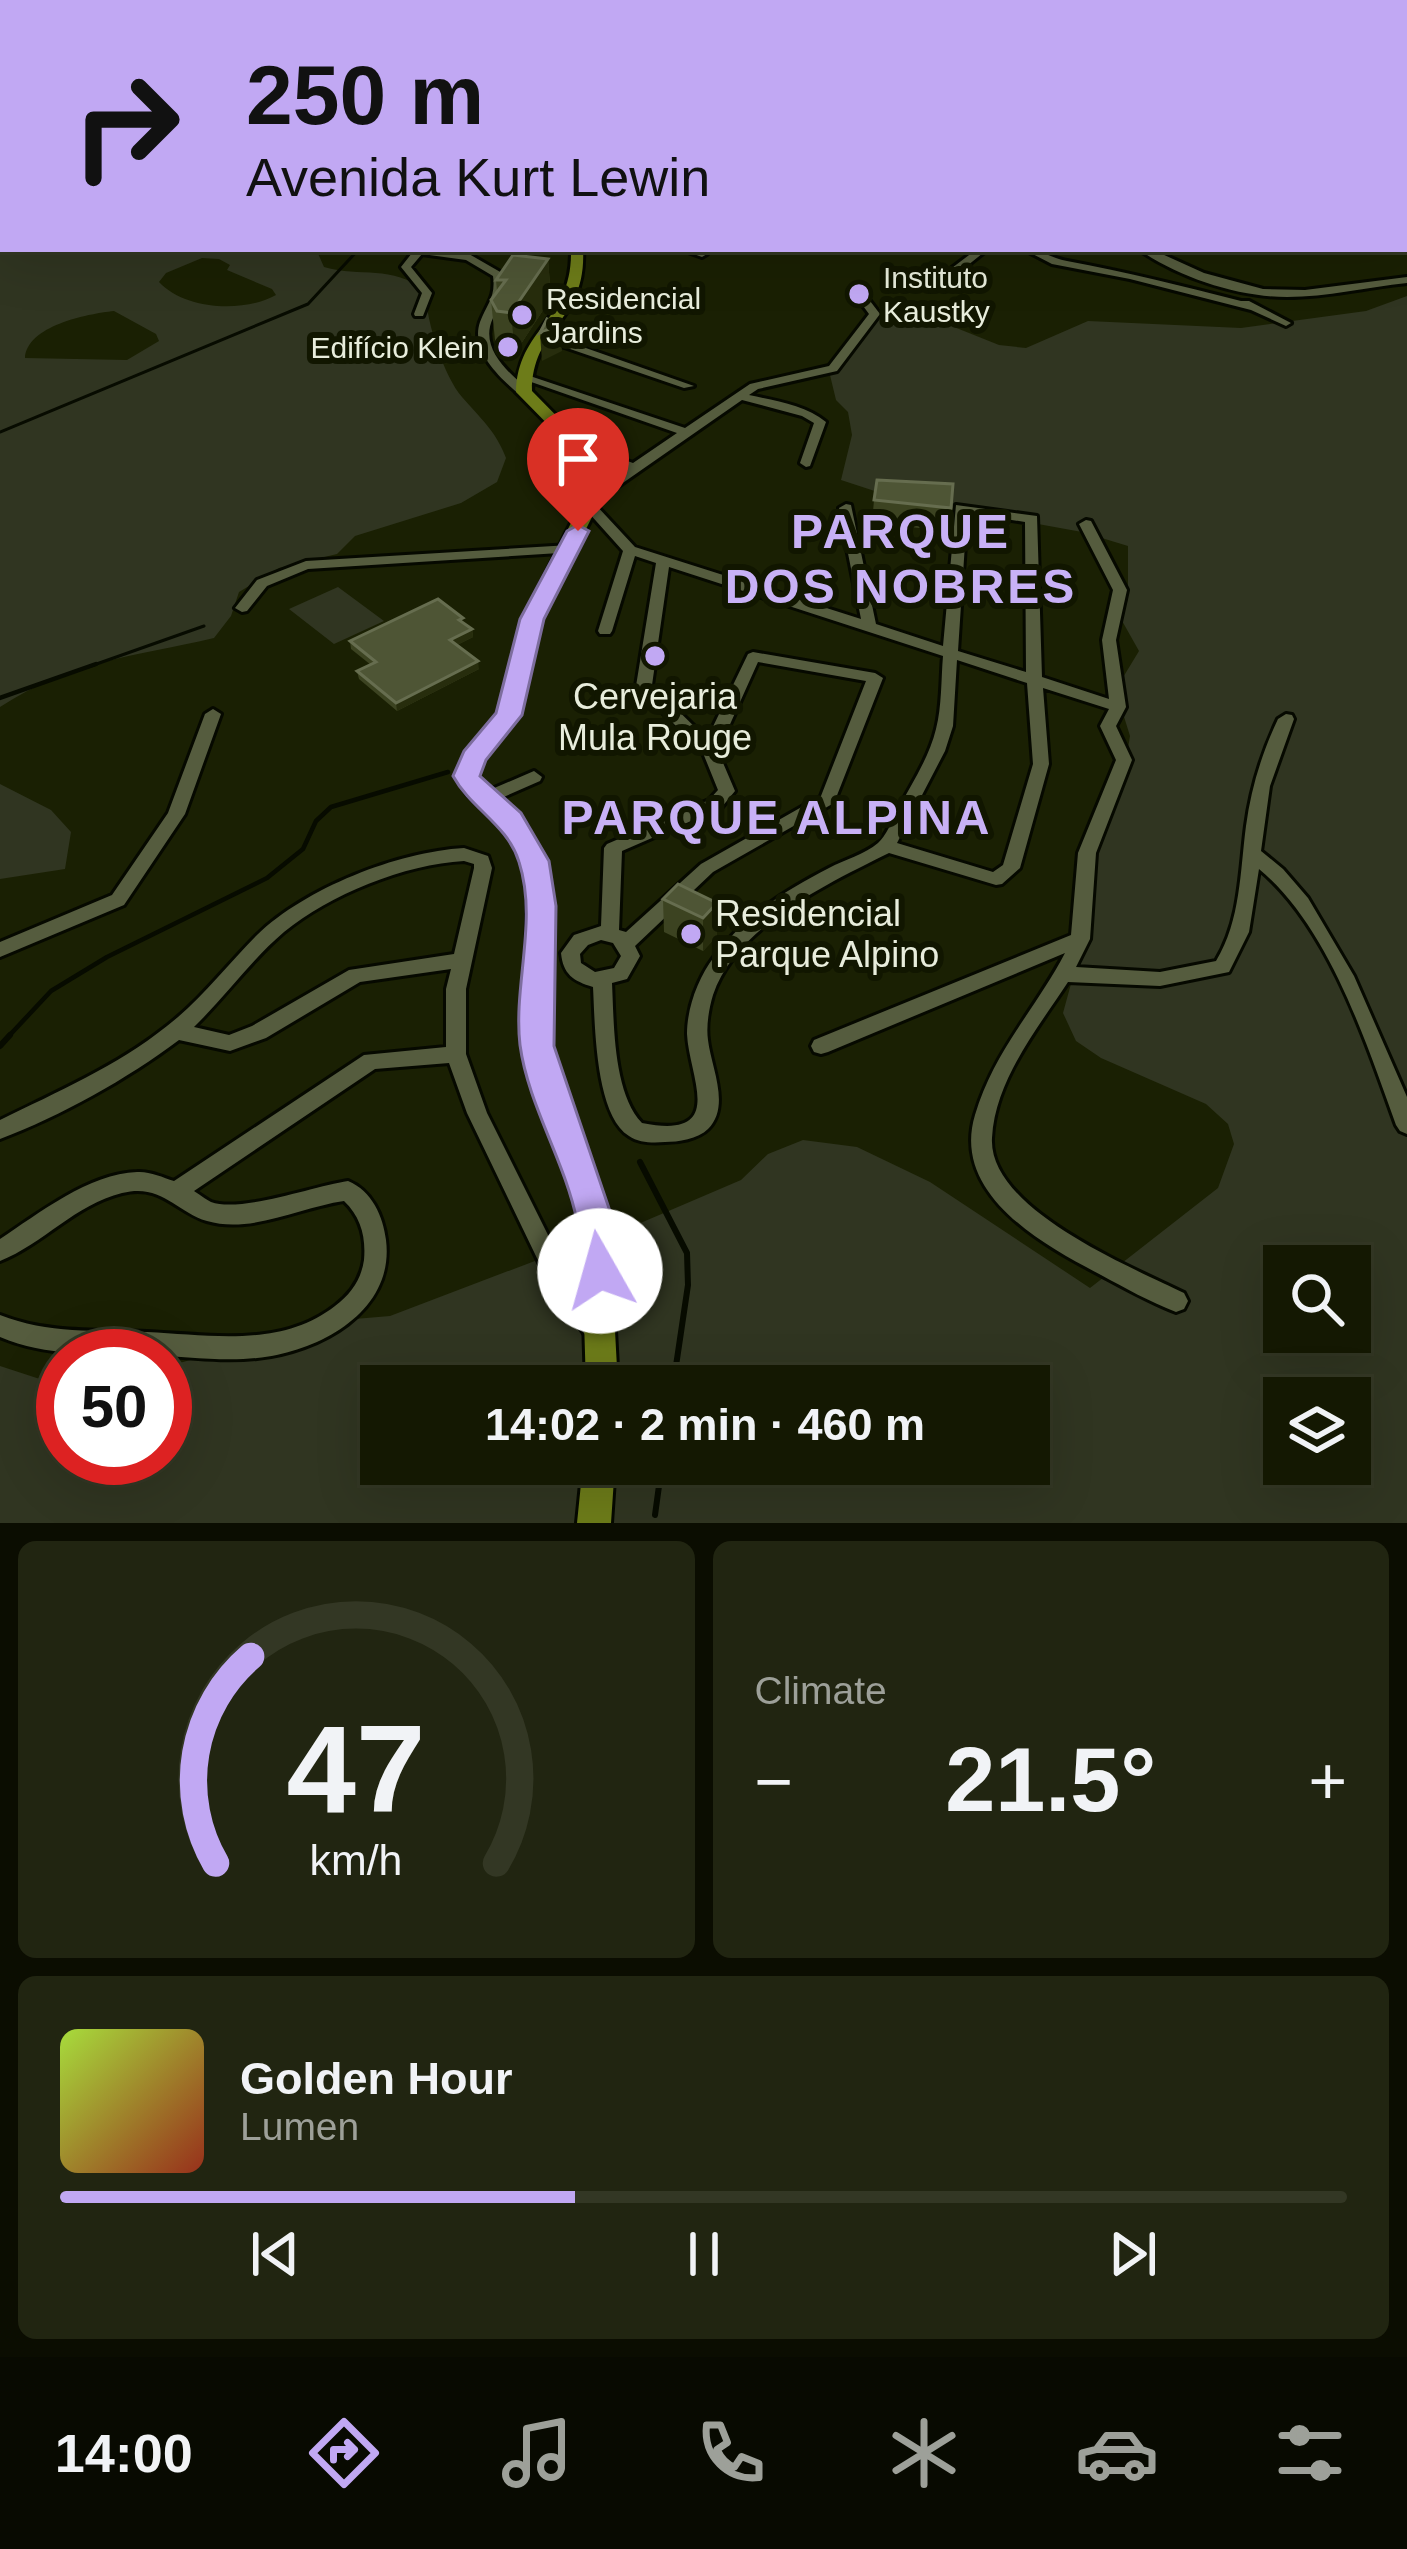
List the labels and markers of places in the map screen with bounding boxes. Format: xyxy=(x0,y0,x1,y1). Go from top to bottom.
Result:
place label: Instituto Kaustky xyxy=(883,261,990,328)
marker: Instituto Kaustky xyxy=(846,281,872,307)
place label: Residencial Jardins xyxy=(546,282,701,349)
marker: Residencial Jardins xyxy=(509,302,535,328)
place label: Edifício Klein xyxy=(311,331,484,364)
marker: Edifício Klein xyxy=(495,334,521,360)
pin xyxy=(527,408,629,531)
marker: Cervejaria Mula Rouge xyxy=(642,643,668,669)
place label: Cervejaria Mula Rouge xyxy=(558,676,752,758)
place label: Residencial Parque Alpino xyxy=(715,893,939,975)
marker: Residencial Parque Alpino xyxy=(678,921,704,947)

